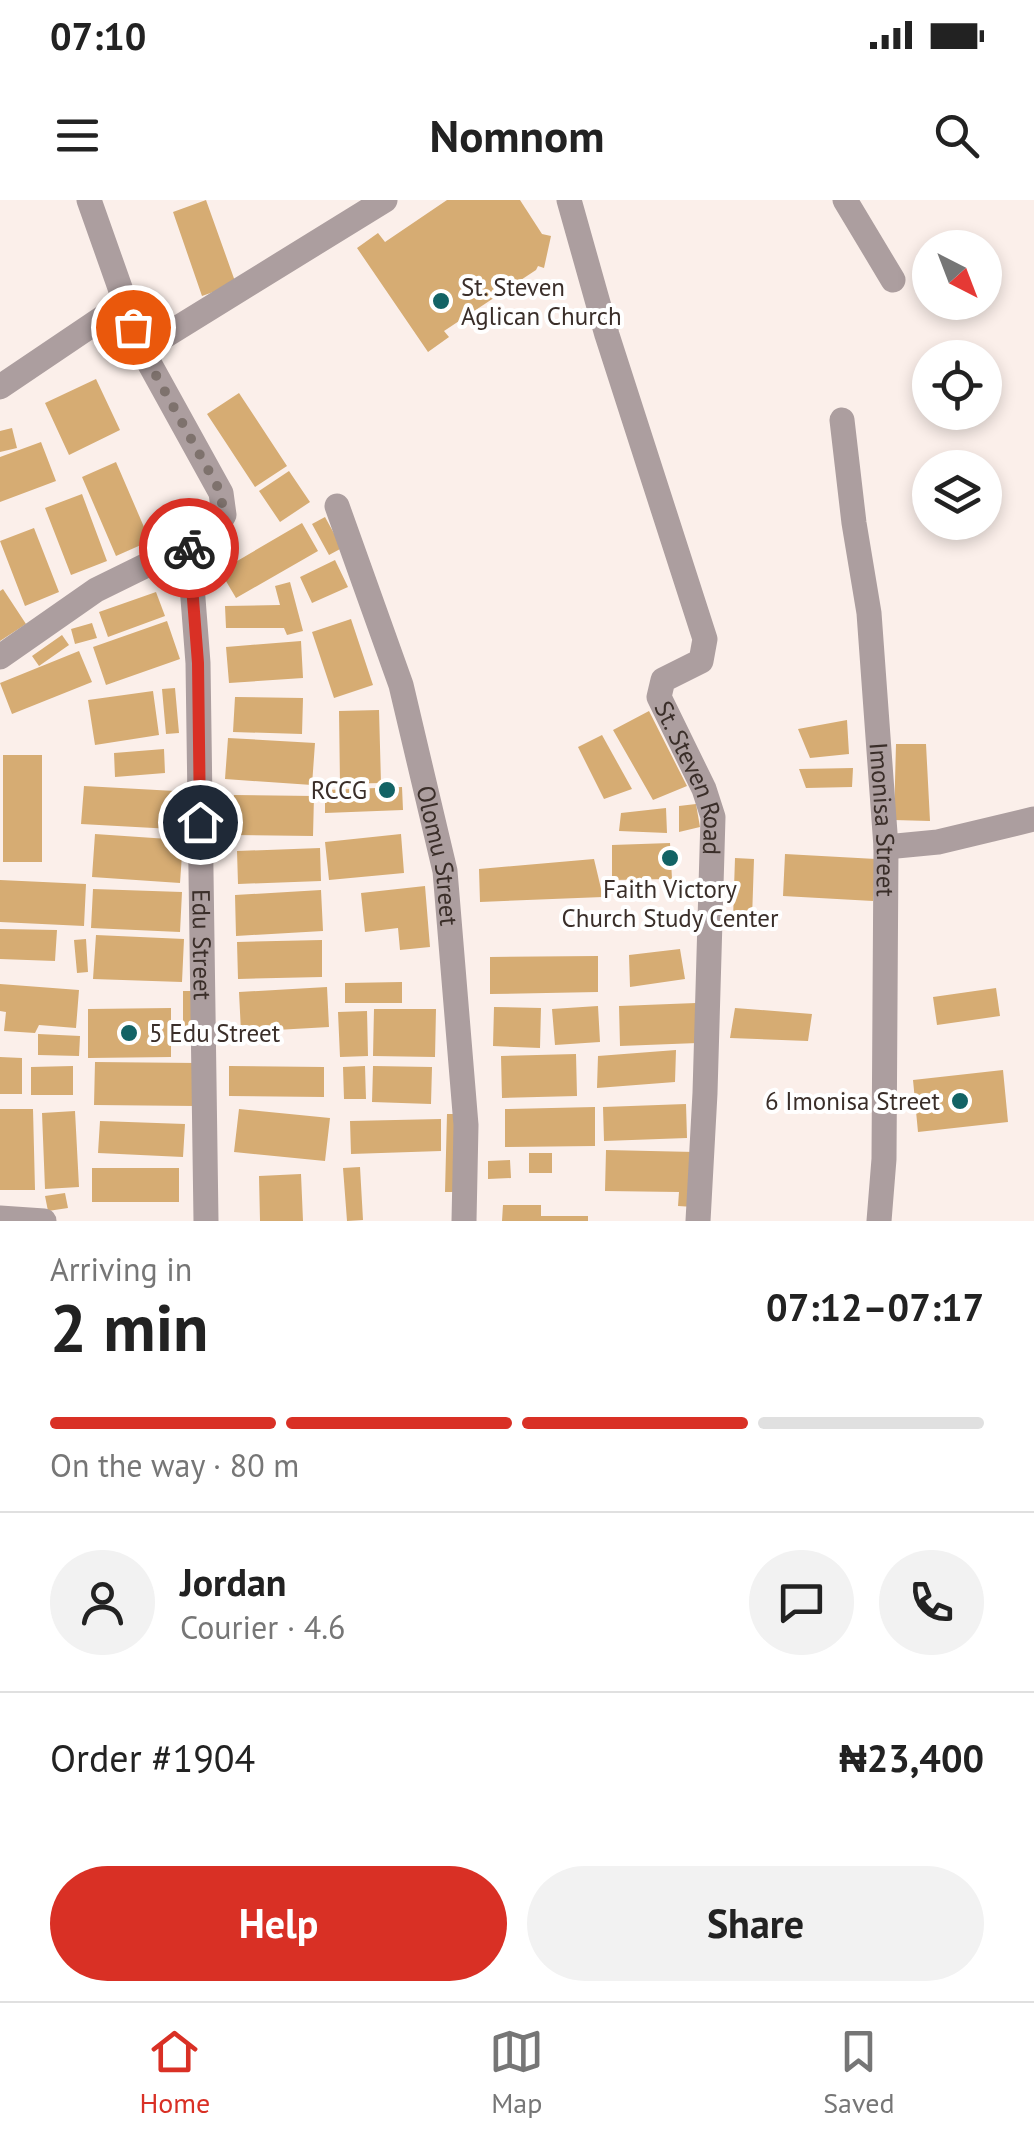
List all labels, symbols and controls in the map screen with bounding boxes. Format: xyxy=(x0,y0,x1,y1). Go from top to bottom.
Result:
text: 07:10 xyxy=(50,11,146,60)
text: Nomnom xyxy=(430,106,604,164)
icon: menu xyxy=(50,108,105,163)
icon: search xyxy=(929,108,984,163)
north arrow xyxy=(912,230,1002,320)
map controls xyxy=(912,230,1002,540)
place label: St. Steven Aglican Church xyxy=(461,271,622,332)
pin xyxy=(91,285,176,370)
marker: St. Steven Aglican Church xyxy=(430,290,452,312)
icon: bag xyxy=(106,300,161,355)
button: locate xyxy=(912,340,1002,430)
button: layers xyxy=(912,450,1002,540)
courier xyxy=(139,498,239,598)
icon: bike xyxy=(162,521,217,576)
street label: St. Steven Road xyxy=(647,696,729,856)
street label: Imonisa Street xyxy=(862,741,902,898)
place label: RCCG xyxy=(311,774,367,806)
marker: RCCG xyxy=(376,779,398,801)
pin xyxy=(158,780,243,865)
street label: Olomu Street xyxy=(409,782,466,928)
icon: home xyxy=(173,795,228,850)
marker: Faith Victory Church Study Center xyxy=(659,847,681,869)
place label: Faith Victory Church Study Center xyxy=(562,873,779,934)
street label: Edu Street xyxy=(185,889,219,1001)
place label: 5 Edu Street xyxy=(149,1017,281,1049)
marker: 5 Edu Street xyxy=(118,1022,140,1044)
place label: 6 Imonisa Street xyxy=(765,1085,941,1117)
marker: 6 Imonisa Street xyxy=(949,1090,971,1112)
text: Arriving in xyxy=(50,1248,192,1290)
text: 07:12–07:17 xyxy=(766,1282,984,1331)
text: 2 min xyxy=(50,1285,209,1369)
text: On the way · 80 m xyxy=(50,1444,299,1486)
button: person xyxy=(50,1550,155,1655)
button: chat xyxy=(749,1550,854,1655)
button: phone xyxy=(879,1550,984,1655)
text: Jordan xyxy=(180,1557,286,1606)
text: Courier · 4.6 xyxy=(180,1606,346,1648)
text: Order #1904 xyxy=(50,1733,255,1782)
text: ₦23,400 xyxy=(839,1733,984,1782)
button: Help xyxy=(50,1866,507,1981)
button: Share xyxy=(527,1866,984,1981)
tab: Home xyxy=(139,2024,210,2121)
tab: Map xyxy=(489,2024,544,2121)
tab: Saved xyxy=(823,2024,894,2121)

